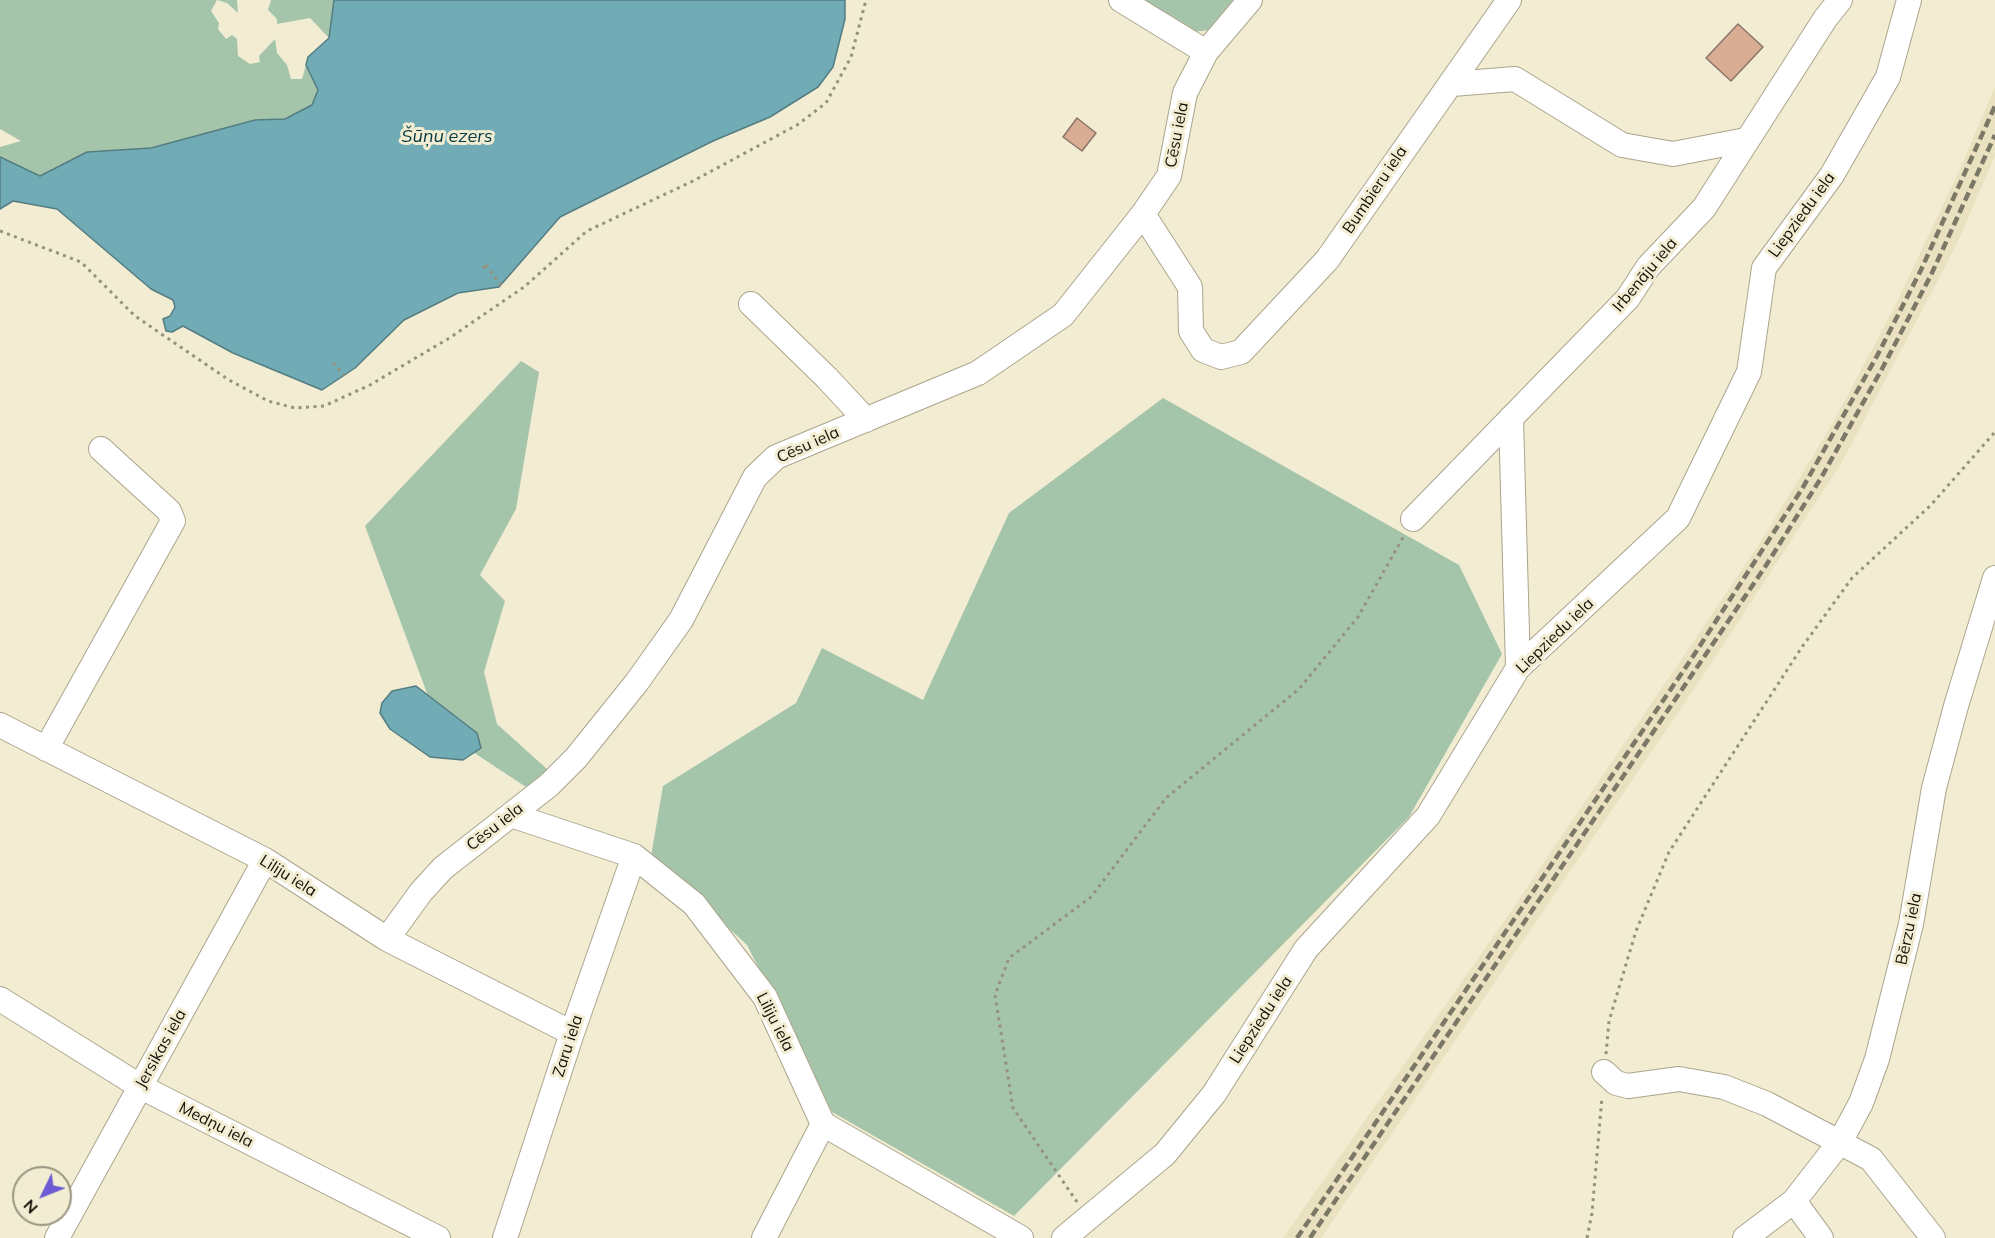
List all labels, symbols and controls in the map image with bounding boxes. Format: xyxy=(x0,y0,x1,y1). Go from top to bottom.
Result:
street label: Cēsu iela xyxy=(1161,101,1193,169)
water label: Šūņu ezers xyxy=(401,126,493,148)
street label: Bumbieru iela xyxy=(1339,143,1411,237)
street label: Liepziedu iela xyxy=(1765,169,1839,261)
street label: Irbenāju iela xyxy=(1609,234,1681,316)
street label: Cēsu iela xyxy=(774,423,842,467)
street label: Liepziedu iela xyxy=(1512,594,1598,678)
street label: Cēsu iela xyxy=(463,799,527,855)
street label: Liliju iela xyxy=(256,851,320,901)
street label: Bērzu iela xyxy=(1892,891,1926,967)
street label: Liepziedu iela xyxy=(1226,973,1296,1067)
street label: Liliju iela xyxy=(752,989,798,1055)
street label: Jersikas iela xyxy=(131,1006,191,1092)
street label: Zaru iela xyxy=(549,1013,587,1079)
street label: Medņu iela xyxy=(176,1098,256,1152)
north arrow xyxy=(12,1166,72,1226)
text: N xyxy=(19,1196,42,1218)

